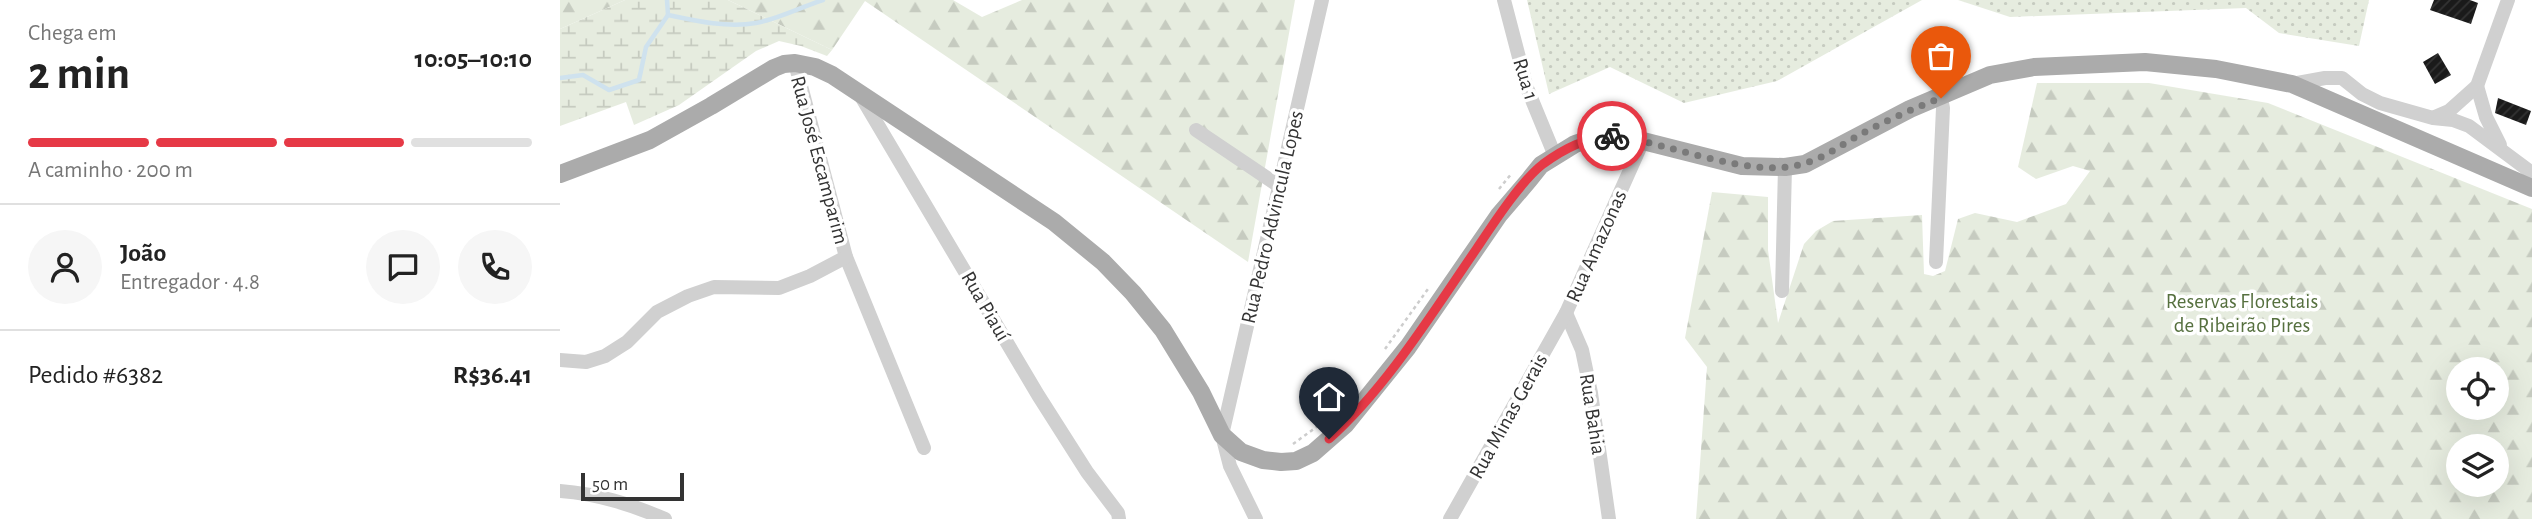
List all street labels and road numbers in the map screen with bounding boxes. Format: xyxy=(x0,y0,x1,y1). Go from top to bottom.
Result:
street label: Rua 1 xyxy=(1509,56,1542,102)
street label: Rua José Escamparim xyxy=(787,74,852,247)
street label: Rua Pedro Advincula Lopes xyxy=(1238,109,1307,326)
street label: Rua Amazonas xyxy=(1562,187,1631,305)
street label: Rua Piauí xyxy=(957,268,1014,345)
street label: Rua Minas Gerais xyxy=(1465,350,1551,482)
street label: Rua Bahia xyxy=(1576,372,1609,456)

